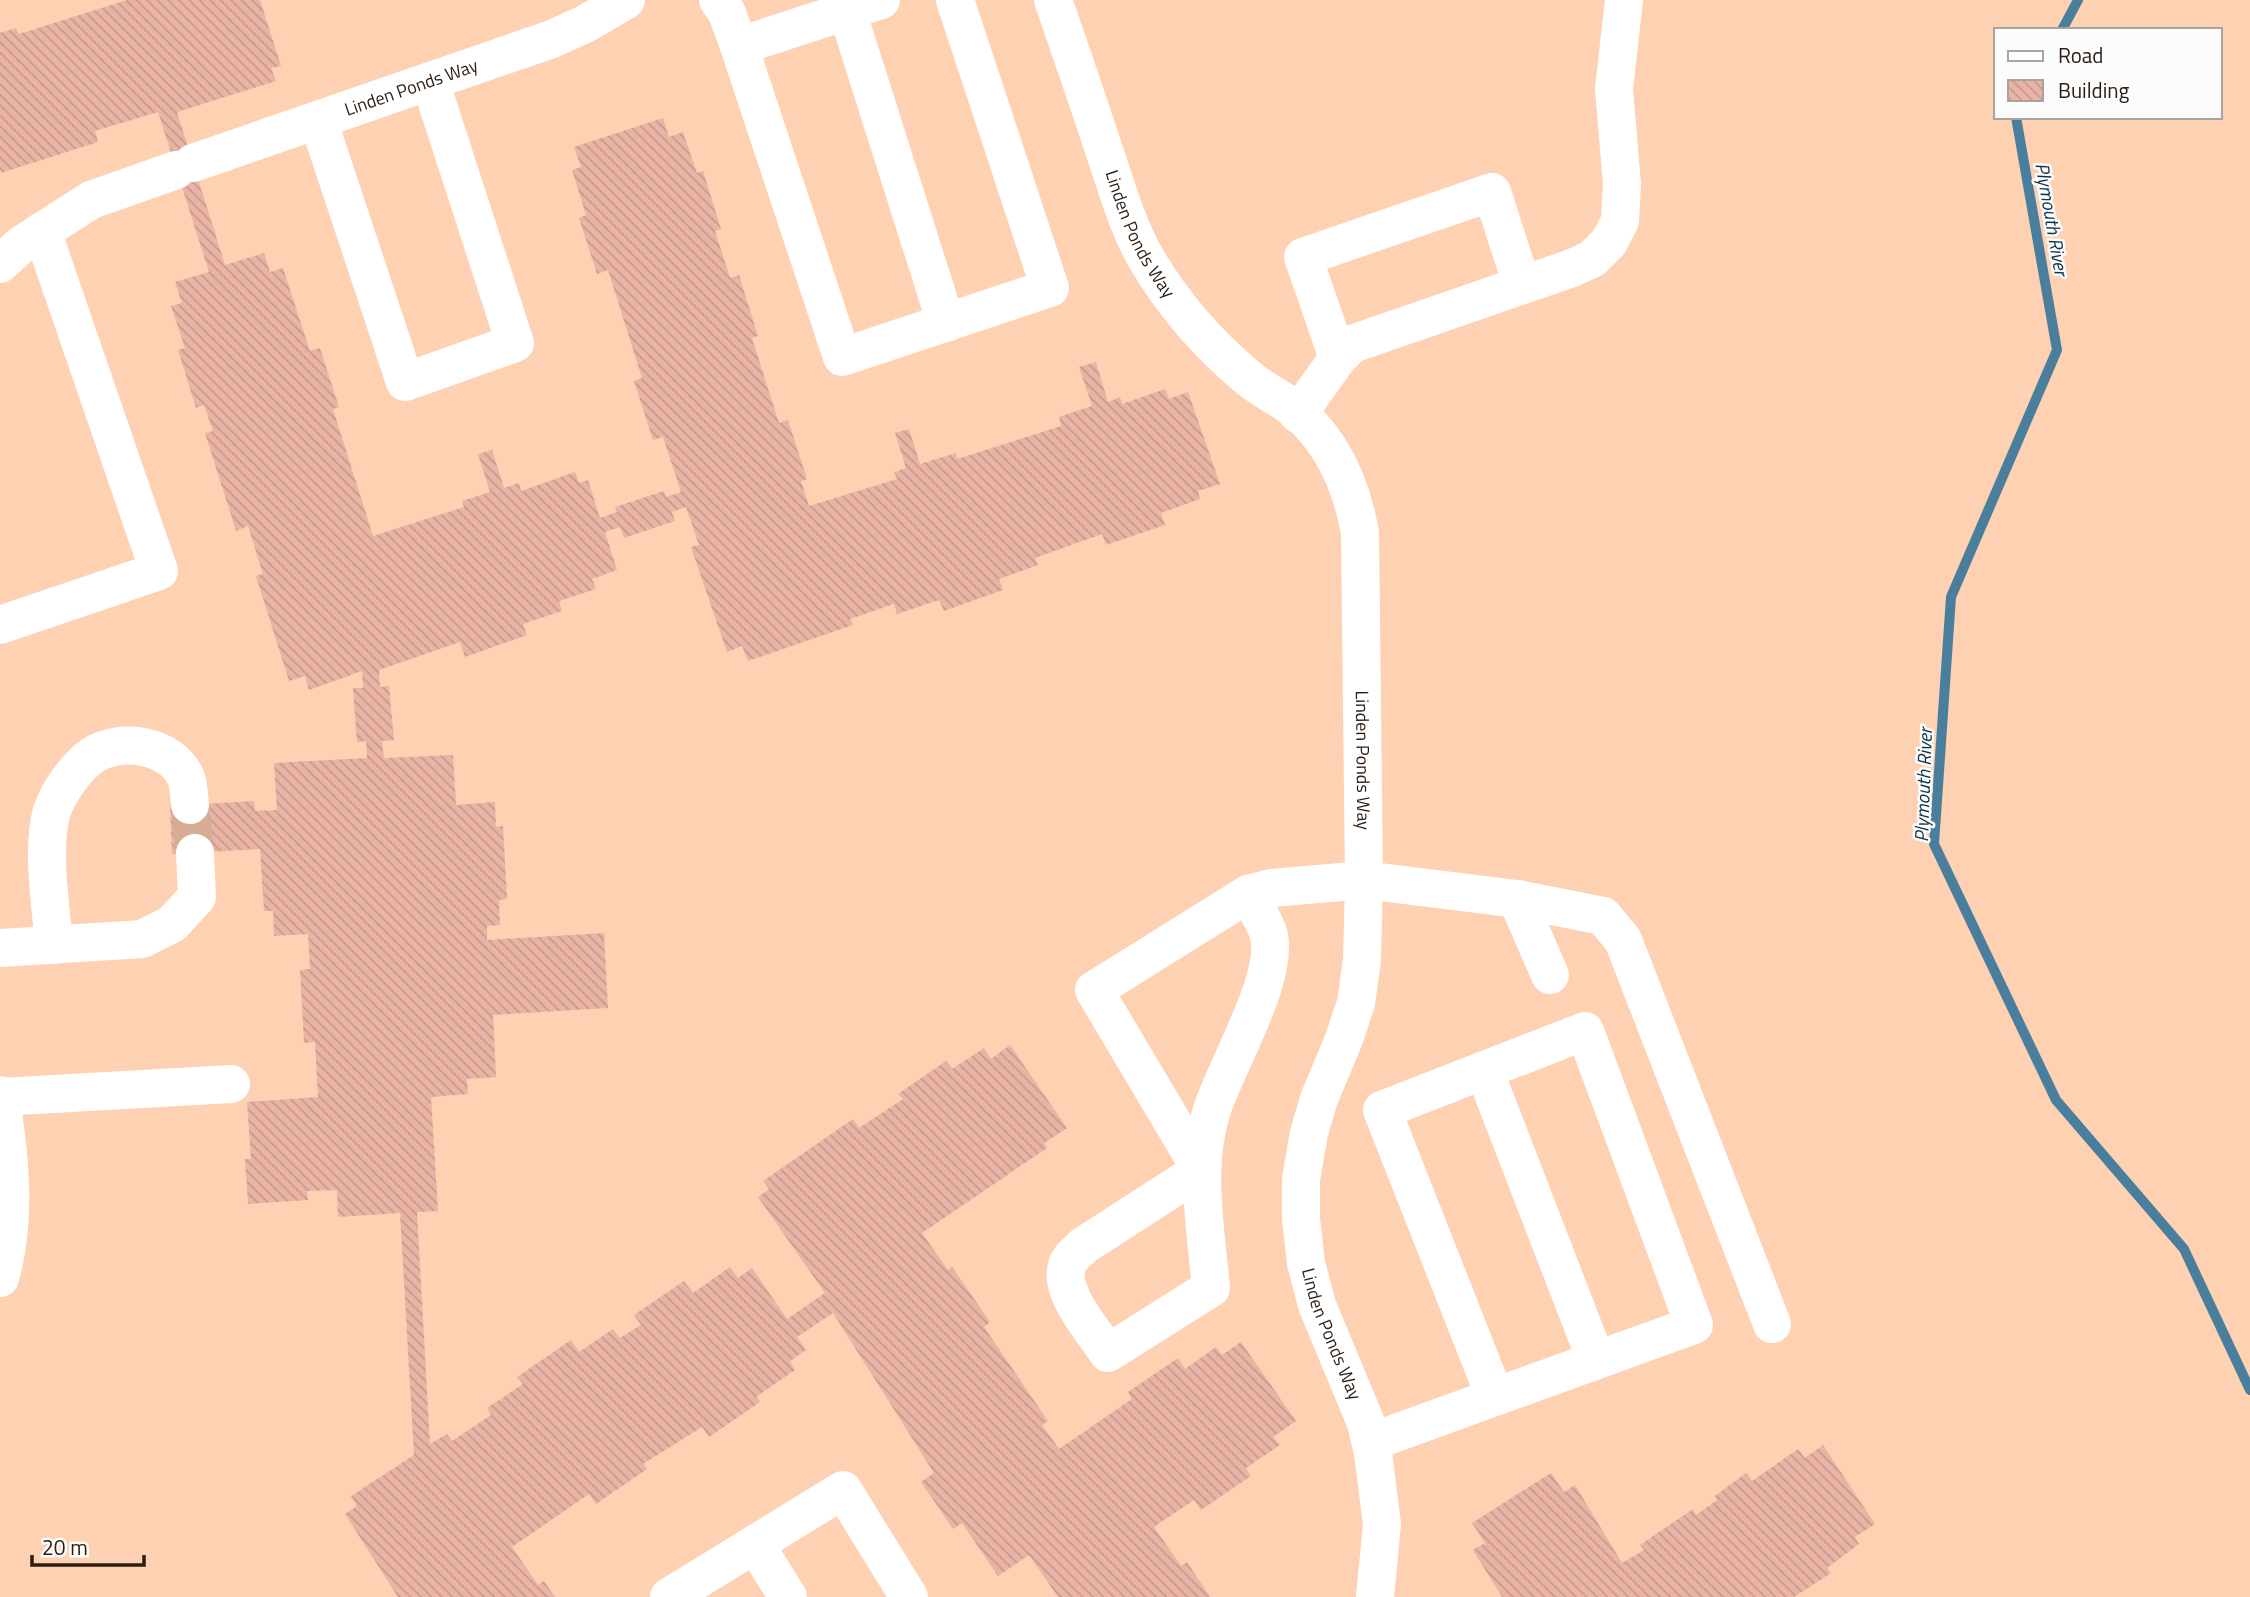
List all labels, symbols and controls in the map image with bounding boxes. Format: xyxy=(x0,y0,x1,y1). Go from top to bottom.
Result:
legend xyxy=(1994,28,2222,119)
text: Road xyxy=(2058,39,2103,71)
street label: Linden Ponds Way xyxy=(341,51,482,123)
text: Building xyxy=(2058,74,2130,106)
water label: Plymouth River xyxy=(2028,160,2077,280)
street label: Linden Ponds Way xyxy=(1099,166,1182,304)
street label: Linden Ponds Way xyxy=(1349,690,1377,830)
water label: Plymouth River xyxy=(1906,725,1939,843)
street label: Linden Ponds Way xyxy=(1295,1265,1369,1404)
scale bar xyxy=(32,1524,144,1568)
text: 20 m xyxy=(42,1531,88,1563)

